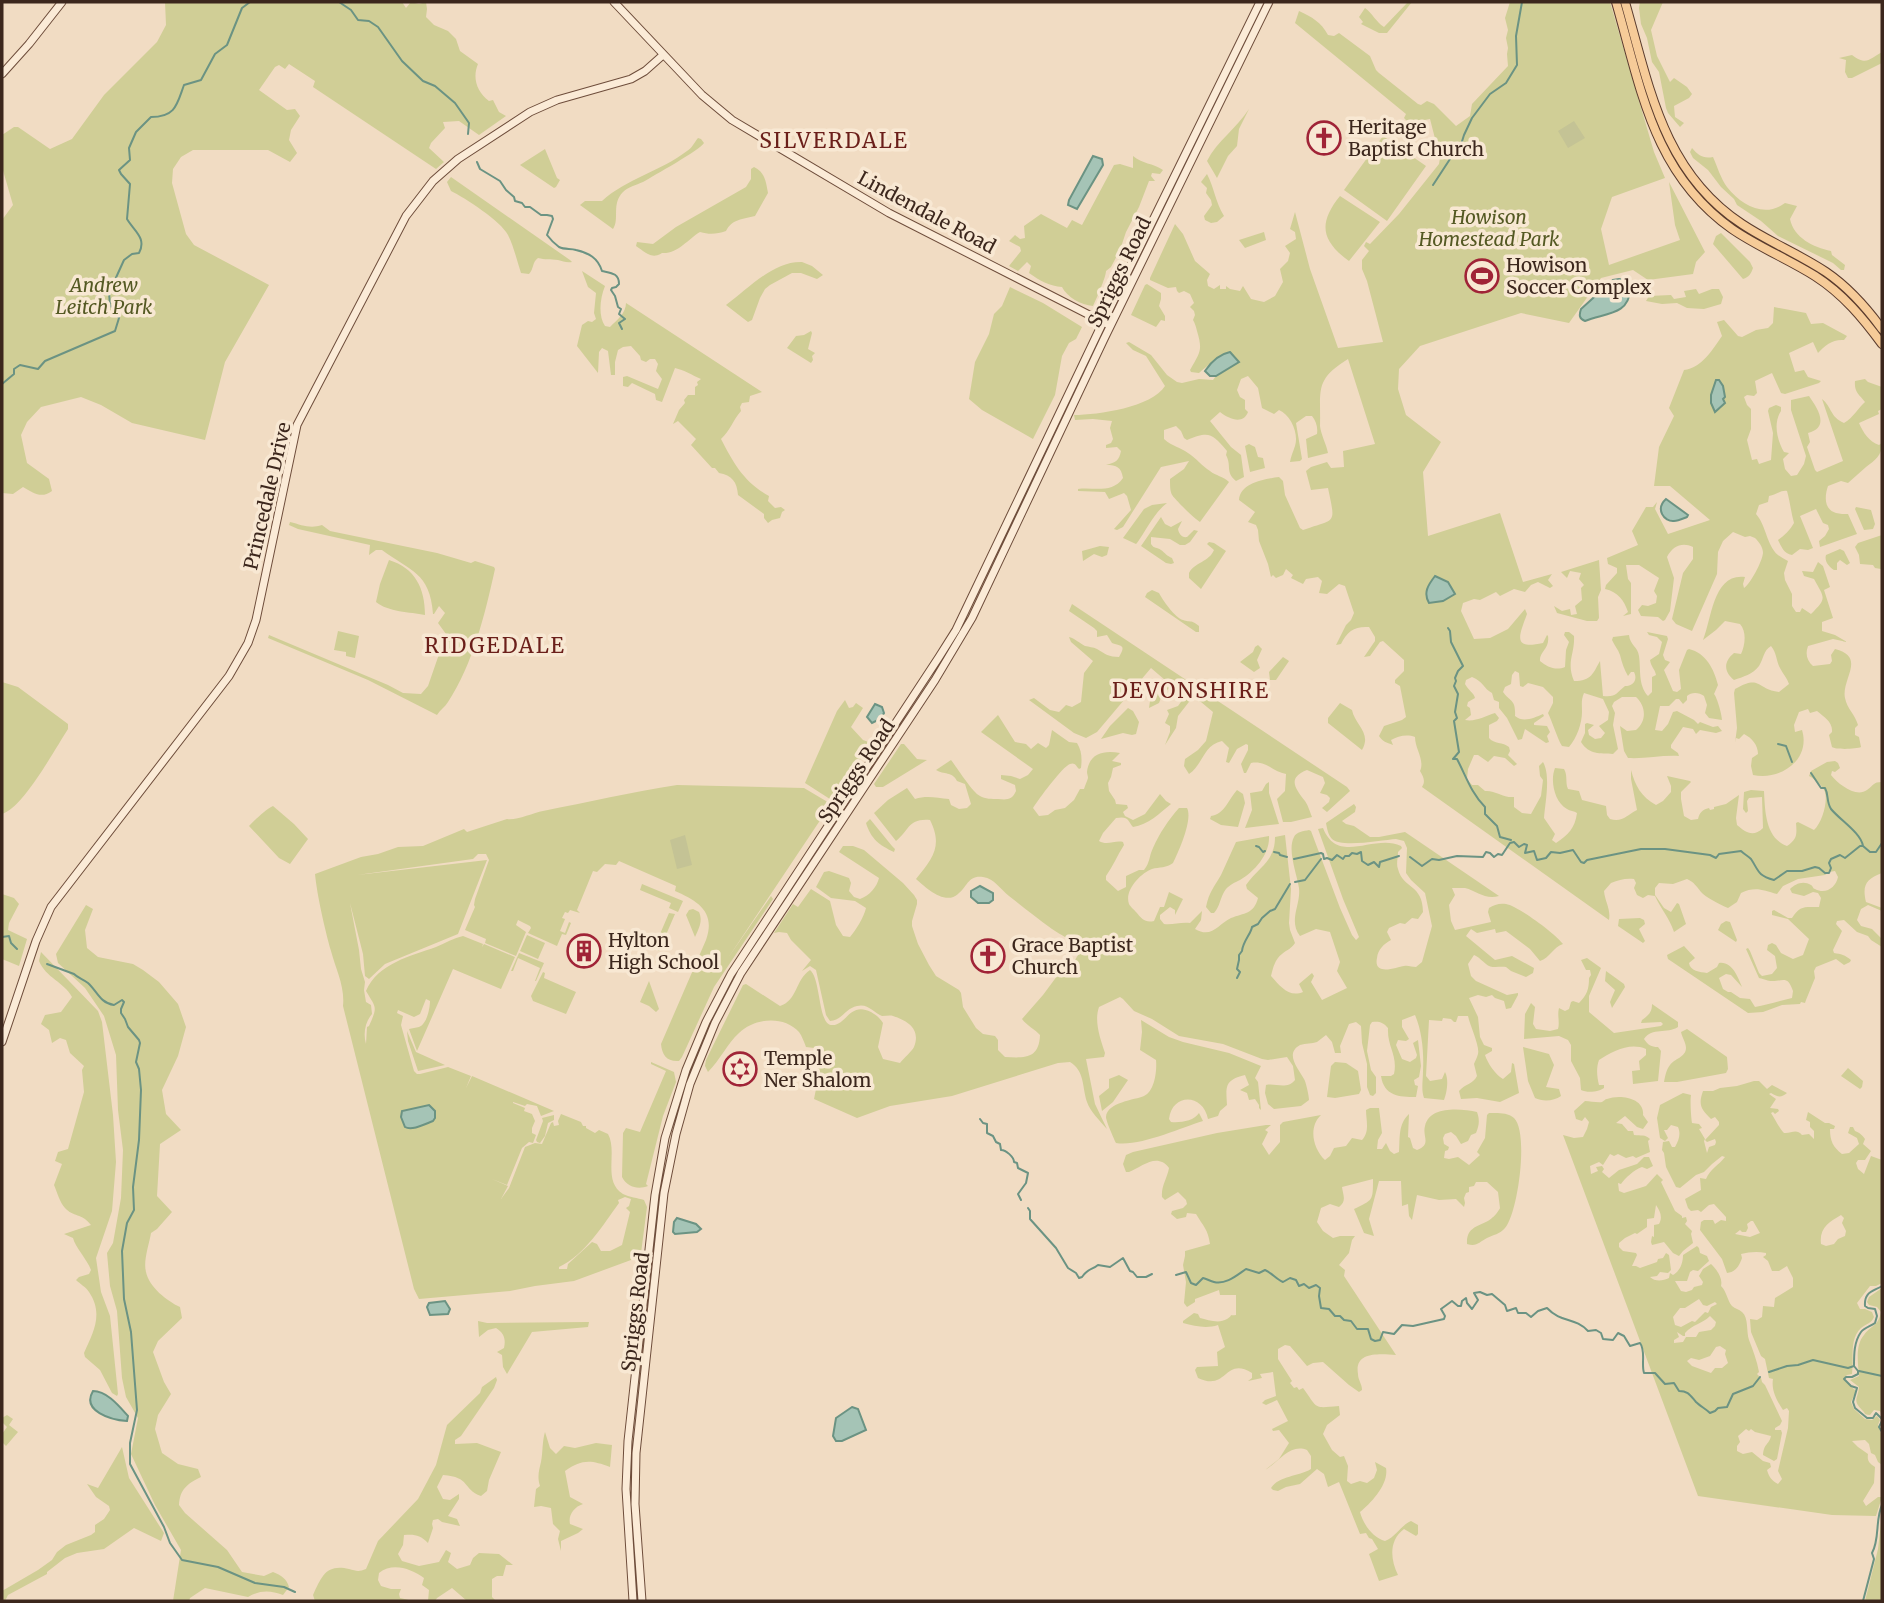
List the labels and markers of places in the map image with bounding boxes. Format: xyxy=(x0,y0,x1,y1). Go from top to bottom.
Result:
place label: Heritage Baptist Church xyxy=(1348,115,1484,161)
church icon: Heritage Baptist Church xyxy=(1305,119,1343,157)
place label: Howison Soccer Complex xyxy=(1506,253,1652,299)
sports icon: Howison Soccer Complex xyxy=(1463,257,1501,295)
place label: Hylton High School xyxy=(608,928,719,974)
building icon: Hylton High School xyxy=(565,932,603,970)
place label: Grace Baptist Church xyxy=(1012,933,1134,979)
church icon: Grace Baptist Church xyxy=(969,937,1007,975)
place label: Temple Ner Shalom xyxy=(764,1046,871,1092)
synagogue icon: Temple Ner Shalom xyxy=(721,1050,759,1088)

